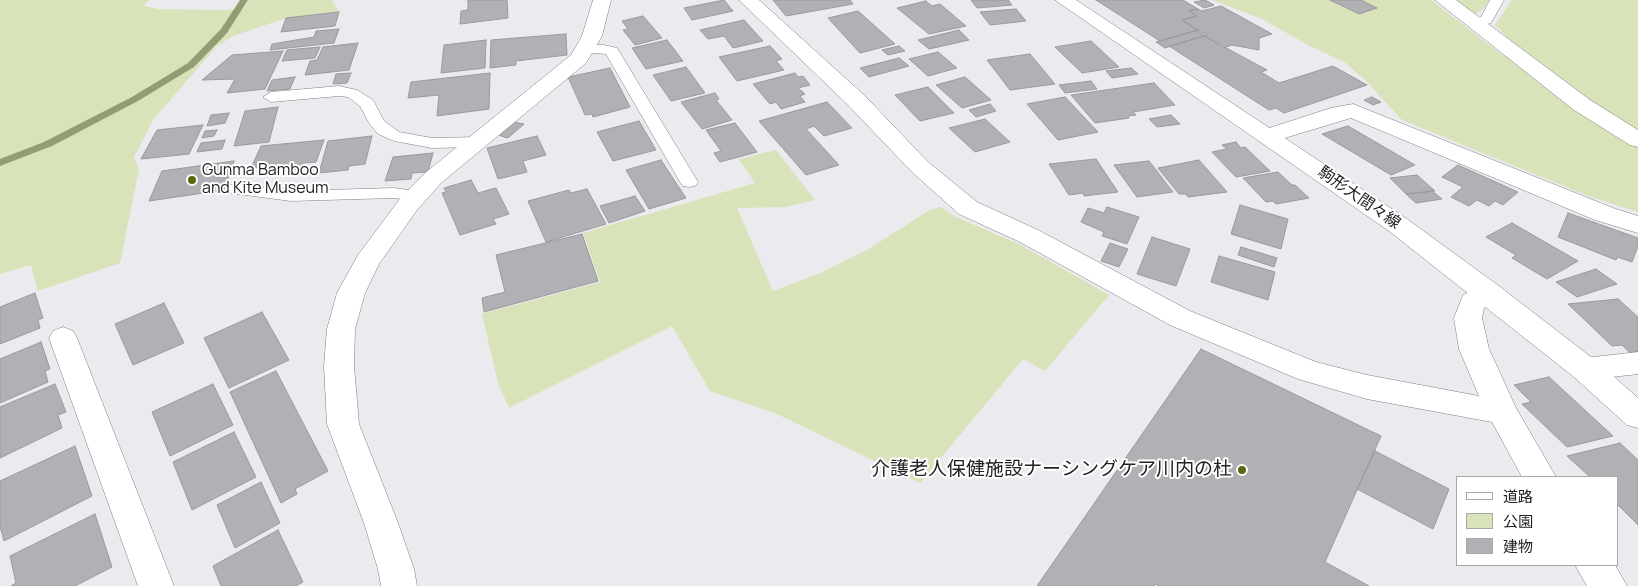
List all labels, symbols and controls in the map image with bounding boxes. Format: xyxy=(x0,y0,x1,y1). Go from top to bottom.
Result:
place label: Gunma Bamboo and Kite Museum xyxy=(202,161,329,199)
street label: 駒形大間々線 xyxy=(1314,163,1404,233)
marker: Gunma Bamboo and Kite Museum xyxy=(186,174,198,186)
place label: 介護老人保健施設ナーシングケア川内の杜 xyxy=(871,459,1232,481)
marker: 介護老人保健施設ナーシングケア川内の杜 xyxy=(1236,464,1248,476)
legend xyxy=(1456,476,1618,566)
text: 道路 xyxy=(1503,486,1533,507)
text: 公園 xyxy=(1503,511,1533,532)
text: 建物 xyxy=(1503,536,1533,557)

